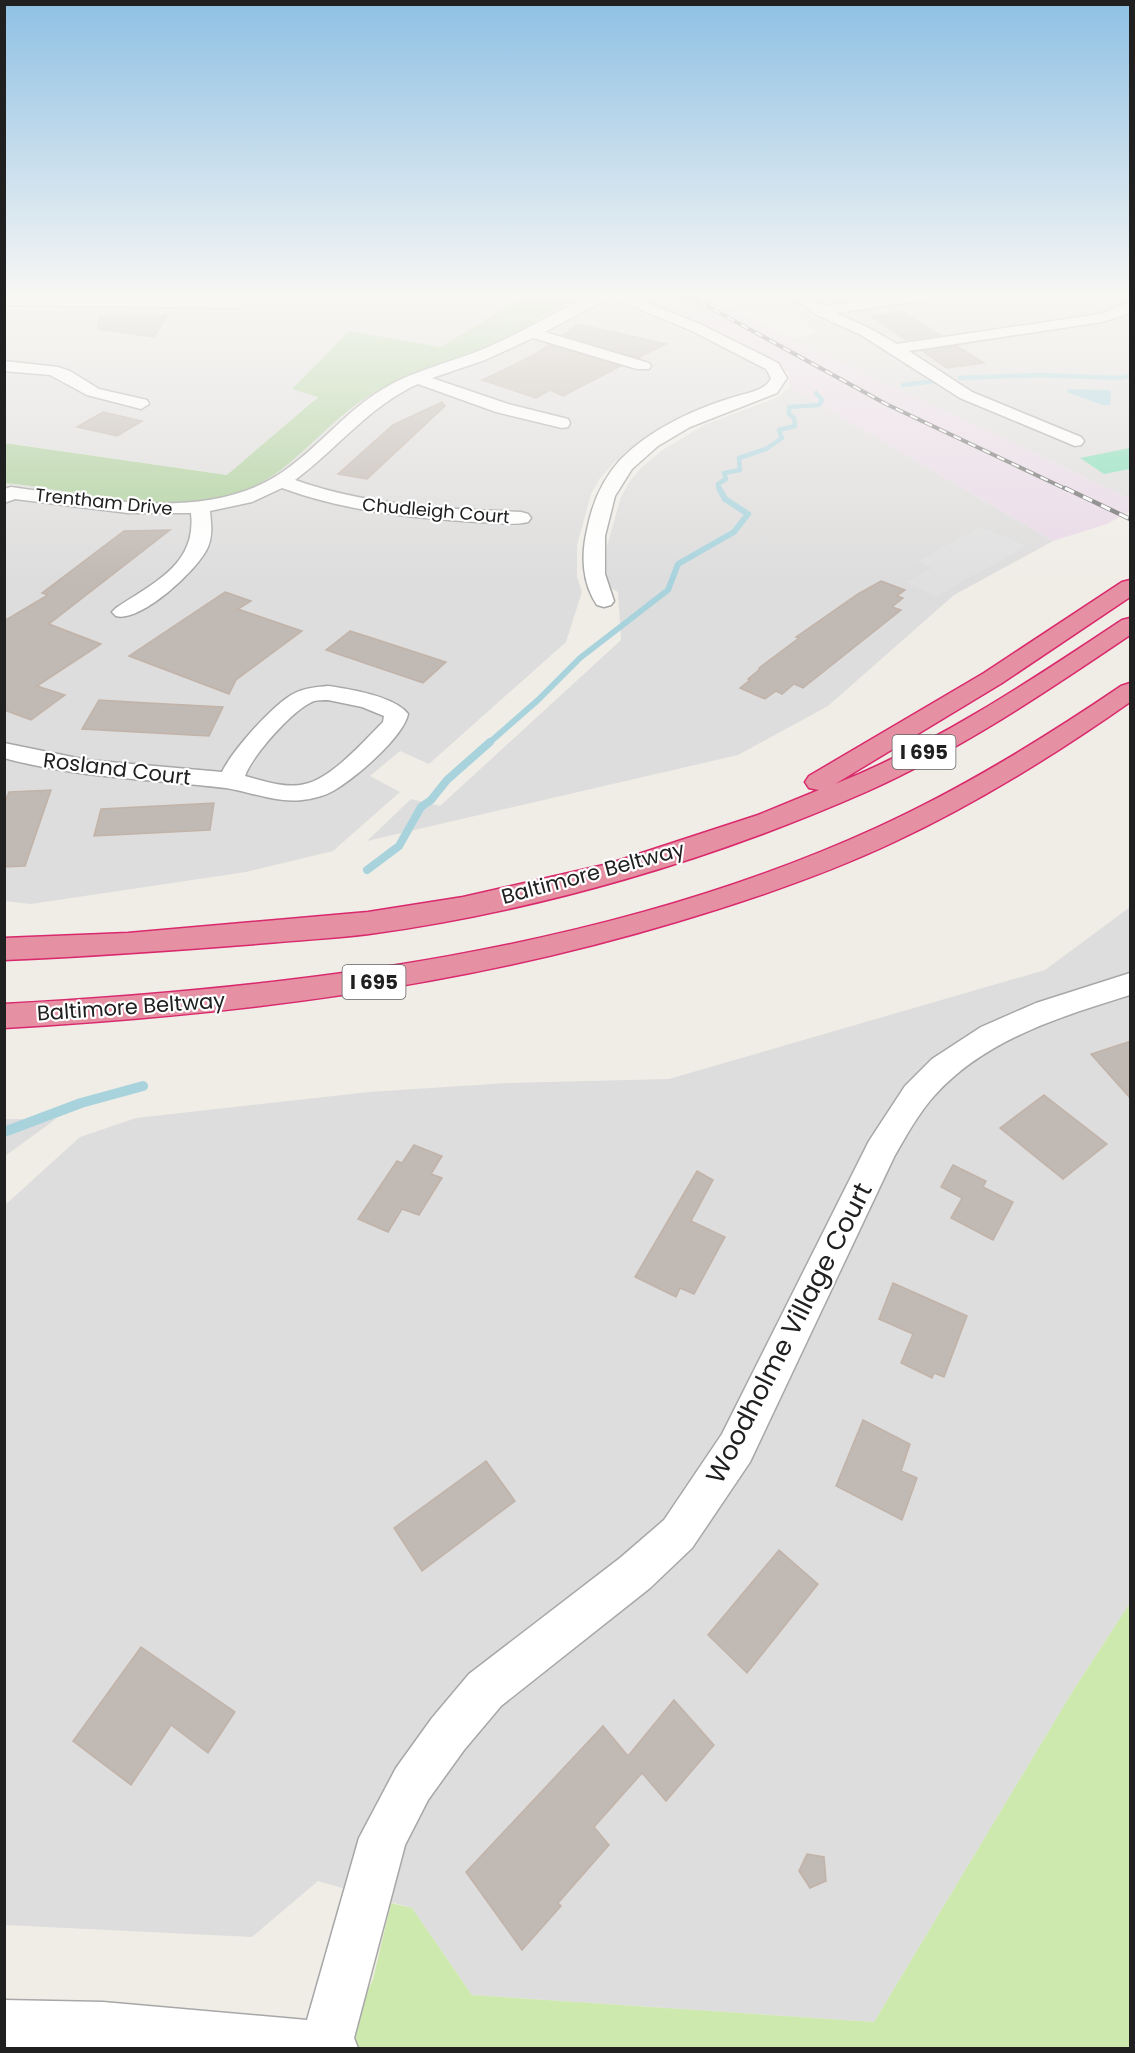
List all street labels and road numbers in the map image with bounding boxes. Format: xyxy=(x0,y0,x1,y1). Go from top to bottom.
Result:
street label: Trentham Drive xyxy=(34,482,174,521)
street label: Chudleigh Court xyxy=(361,492,511,529)
road number: I 695 xyxy=(892,735,956,769)
street label: Rosland Court xyxy=(42,745,192,792)
street label: Baltimore Beltway xyxy=(498,834,688,911)
road number: I 695 xyxy=(342,965,406,999)
street label: Baltimore Beltway xyxy=(36,985,226,1028)
street label: Woodholme Village Court xyxy=(697,1176,881,1490)

